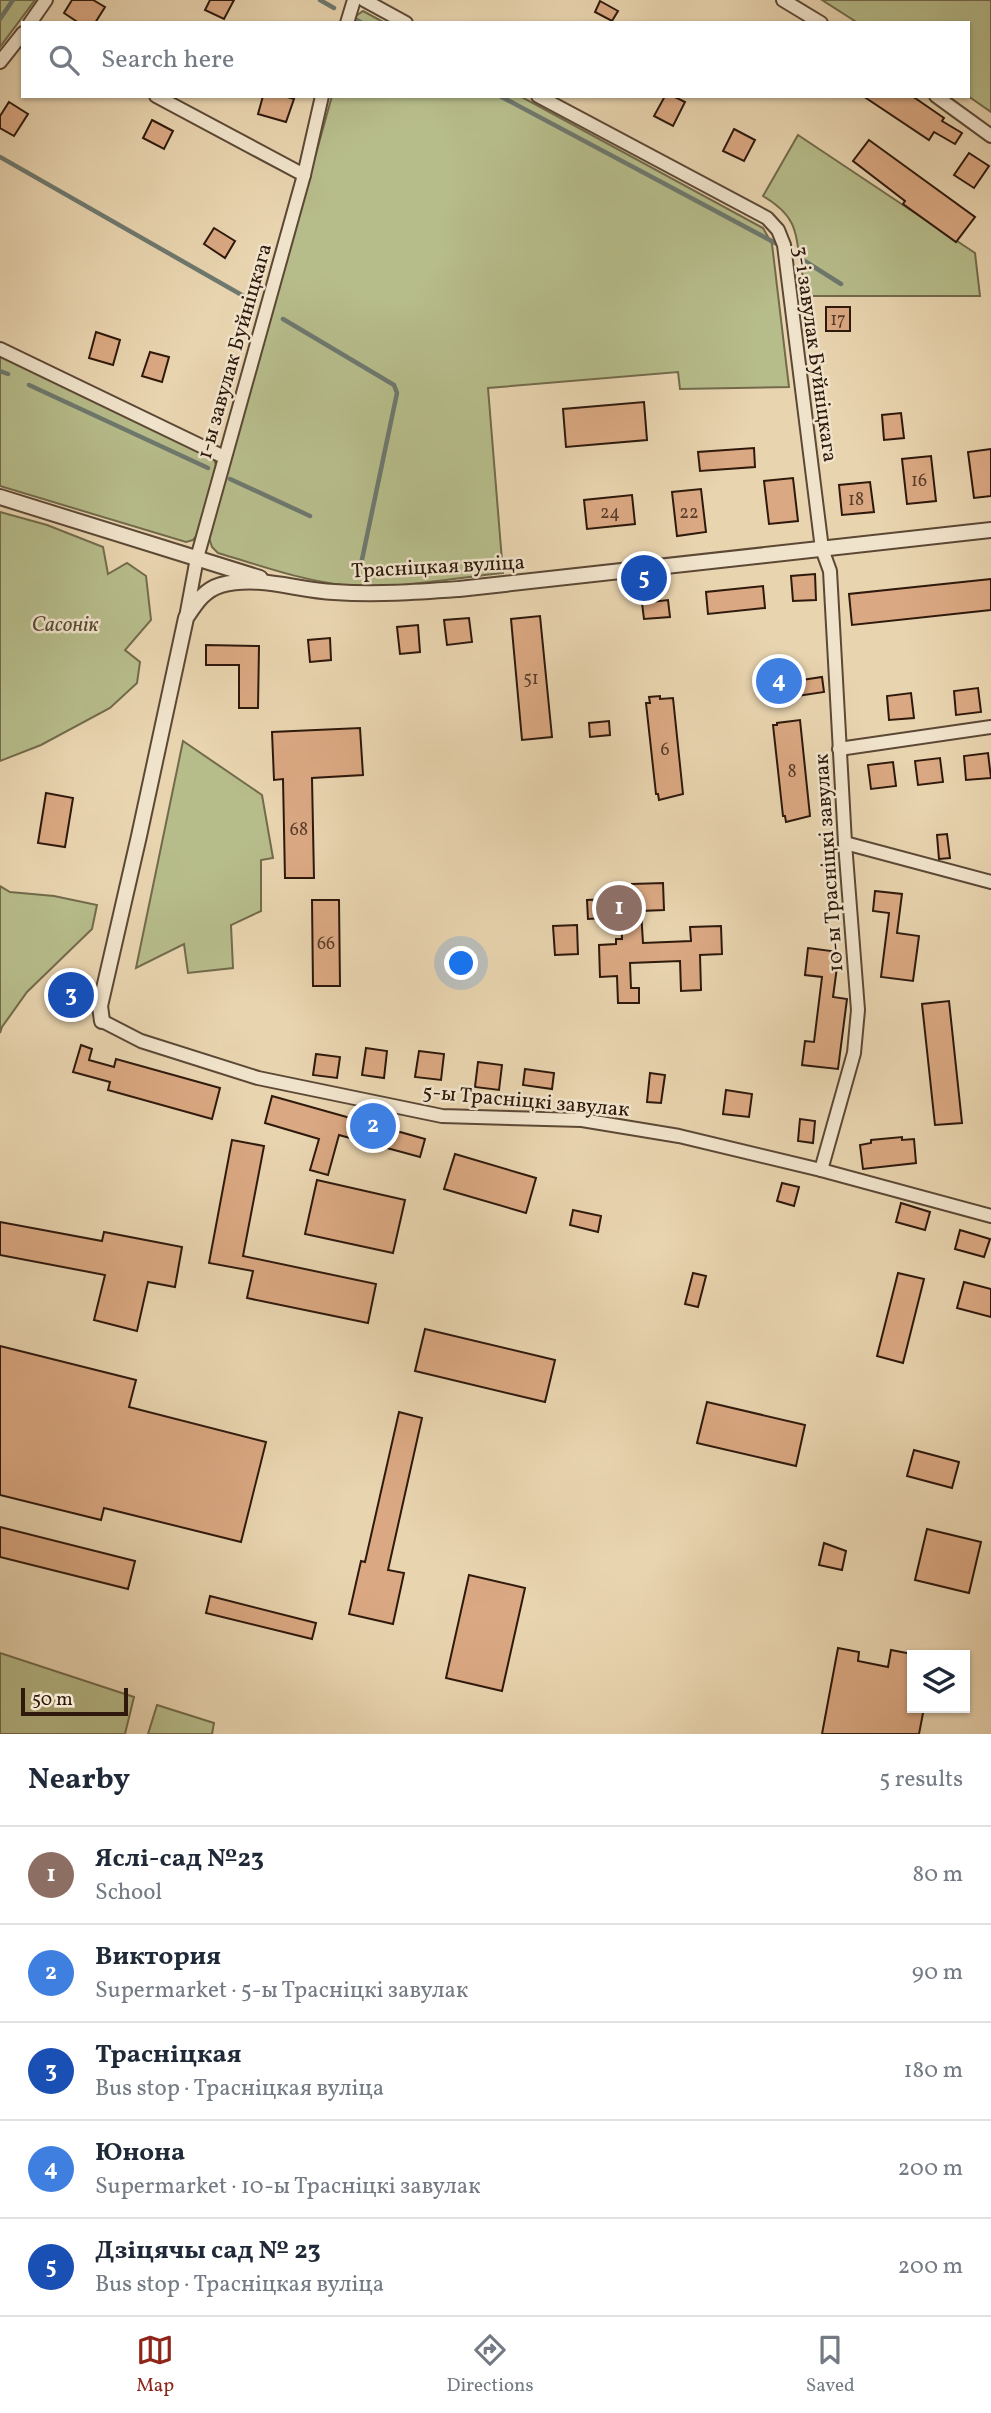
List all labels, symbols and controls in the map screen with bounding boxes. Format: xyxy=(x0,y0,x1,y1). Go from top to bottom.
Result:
search box xyxy=(21,21,970,98)
icon: search xyxy=(45,41,83,79)
text: Search here xyxy=(101,42,234,78)
street label: 1-ы завулак Буйніцкага xyxy=(191,240,280,463)
street label: 3-і завулак Буйніцкага xyxy=(785,244,844,464)
house number: 17 xyxy=(830,308,846,333)
house number: 16 xyxy=(911,469,927,494)
house number: 18 xyxy=(848,488,864,513)
house number: 24 xyxy=(600,501,620,526)
house number: 22 xyxy=(679,501,699,526)
street label: Трасніцкая вуліца xyxy=(350,548,526,587)
pin: 5 xyxy=(621,552,667,604)
park label: Сасонік xyxy=(32,611,99,640)
pin: 4 xyxy=(756,655,802,707)
house number: 51 xyxy=(523,667,539,692)
house number: 6 xyxy=(660,738,670,763)
street label: 10-ы Трасніцкі завулак xyxy=(807,753,852,973)
house number: 8 xyxy=(787,760,797,785)
house number: 68 xyxy=(290,818,308,843)
pin: 1 xyxy=(596,882,642,934)
house number: 66 xyxy=(317,932,335,957)
your location xyxy=(444,946,478,980)
pin: 3 xyxy=(48,969,94,1021)
street label: 5-ы Трасніцкі завулак xyxy=(421,1078,631,1125)
pin: 2 xyxy=(350,1100,396,1152)
map controls xyxy=(907,1650,970,1713)
button: layers xyxy=(907,1650,970,1713)
scale bar xyxy=(21,1685,128,1717)
text: 50 m xyxy=(32,1687,73,1713)
text: Nearby xyxy=(28,1759,130,1801)
text: 5 results xyxy=(879,1764,963,1796)
text: Яслі-сад №23 xyxy=(95,1841,264,1877)
text: 1 xyxy=(46,1859,56,1891)
text: 80 m xyxy=(913,1859,963,1891)
text: School xyxy=(95,1877,162,1909)
text: Виктория xyxy=(95,1939,221,1975)
text: 2 xyxy=(45,1957,57,1989)
text: 90 m xyxy=(912,1957,963,1989)
text: Supermarket · 5-ы Трасніцкі завулак xyxy=(95,1975,468,2007)
text: Трасніцкая xyxy=(95,2037,241,2073)
text: 3 xyxy=(45,2055,57,2087)
text: 180 m xyxy=(904,2055,963,2087)
text: Bus stop · Трасніцкая вуліца xyxy=(95,2073,384,2105)
text: Юнона xyxy=(95,2135,185,2171)
text: 4 xyxy=(44,2153,58,2185)
text: 200 m xyxy=(898,2153,963,2185)
text: Supermarket · 10-ы Трасніцкі завулак xyxy=(95,2171,481,2203)
text: Дзіцячы сад № 23 xyxy=(95,2233,321,2269)
text: 5 xyxy=(45,2251,57,2283)
text: 200 m xyxy=(898,2251,963,2283)
text: Bus stop · Трасніцкая вуліца xyxy=(95,2269,384,2301)
tab: Map xyxy=(136,2331,174,2399)
tab: Directions xyxy=(447,2331,534,2399)
tab: Saved xyxy=(806,2331,855,2399)

